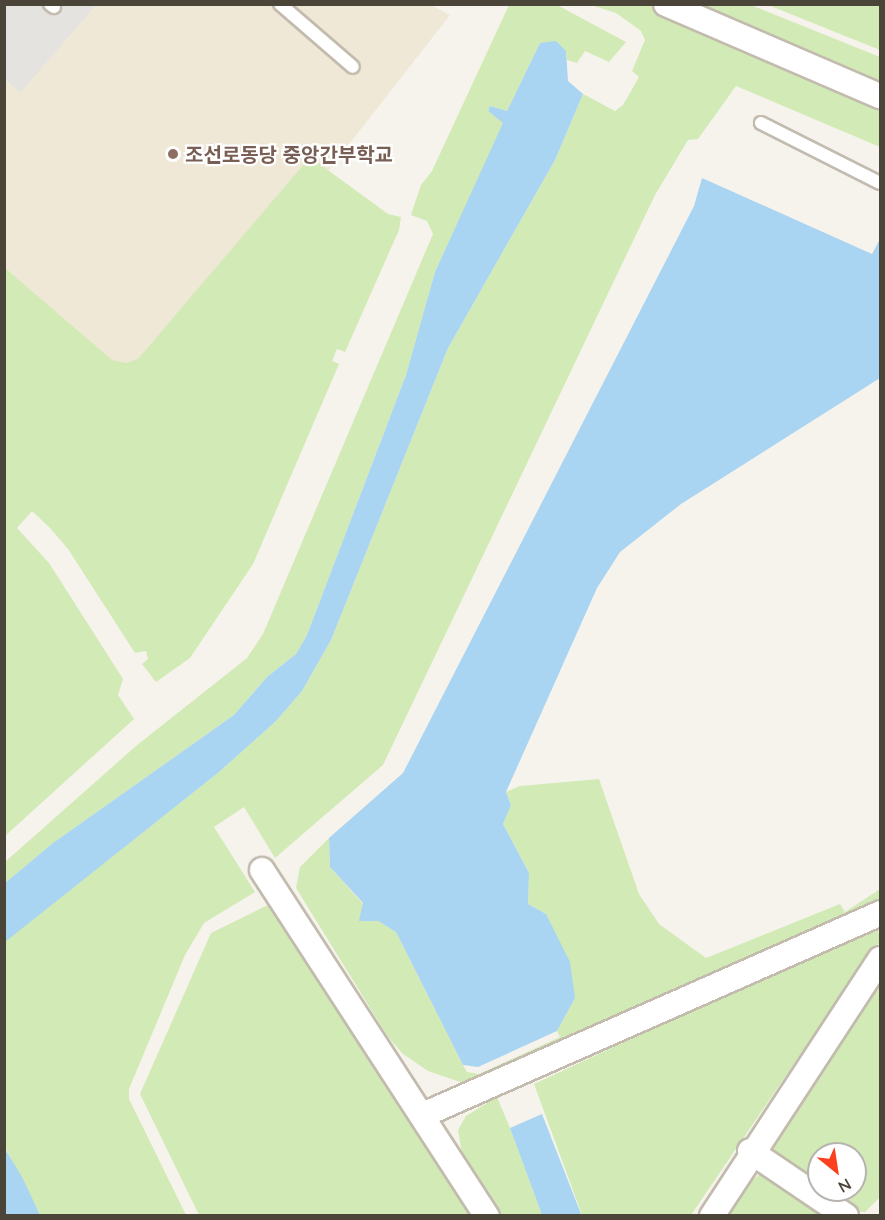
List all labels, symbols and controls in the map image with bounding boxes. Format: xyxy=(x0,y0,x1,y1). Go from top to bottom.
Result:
place label: 조선로동당 중앙간부학교 xyxy=(185,142,393,166)
marker: 조선로동당 중앙간부학교 xyxy=(166,147,180,161)
north arrow xyxy=(807,1142,867,1202)
text: N xyxy=(835,1174,855,1197)

